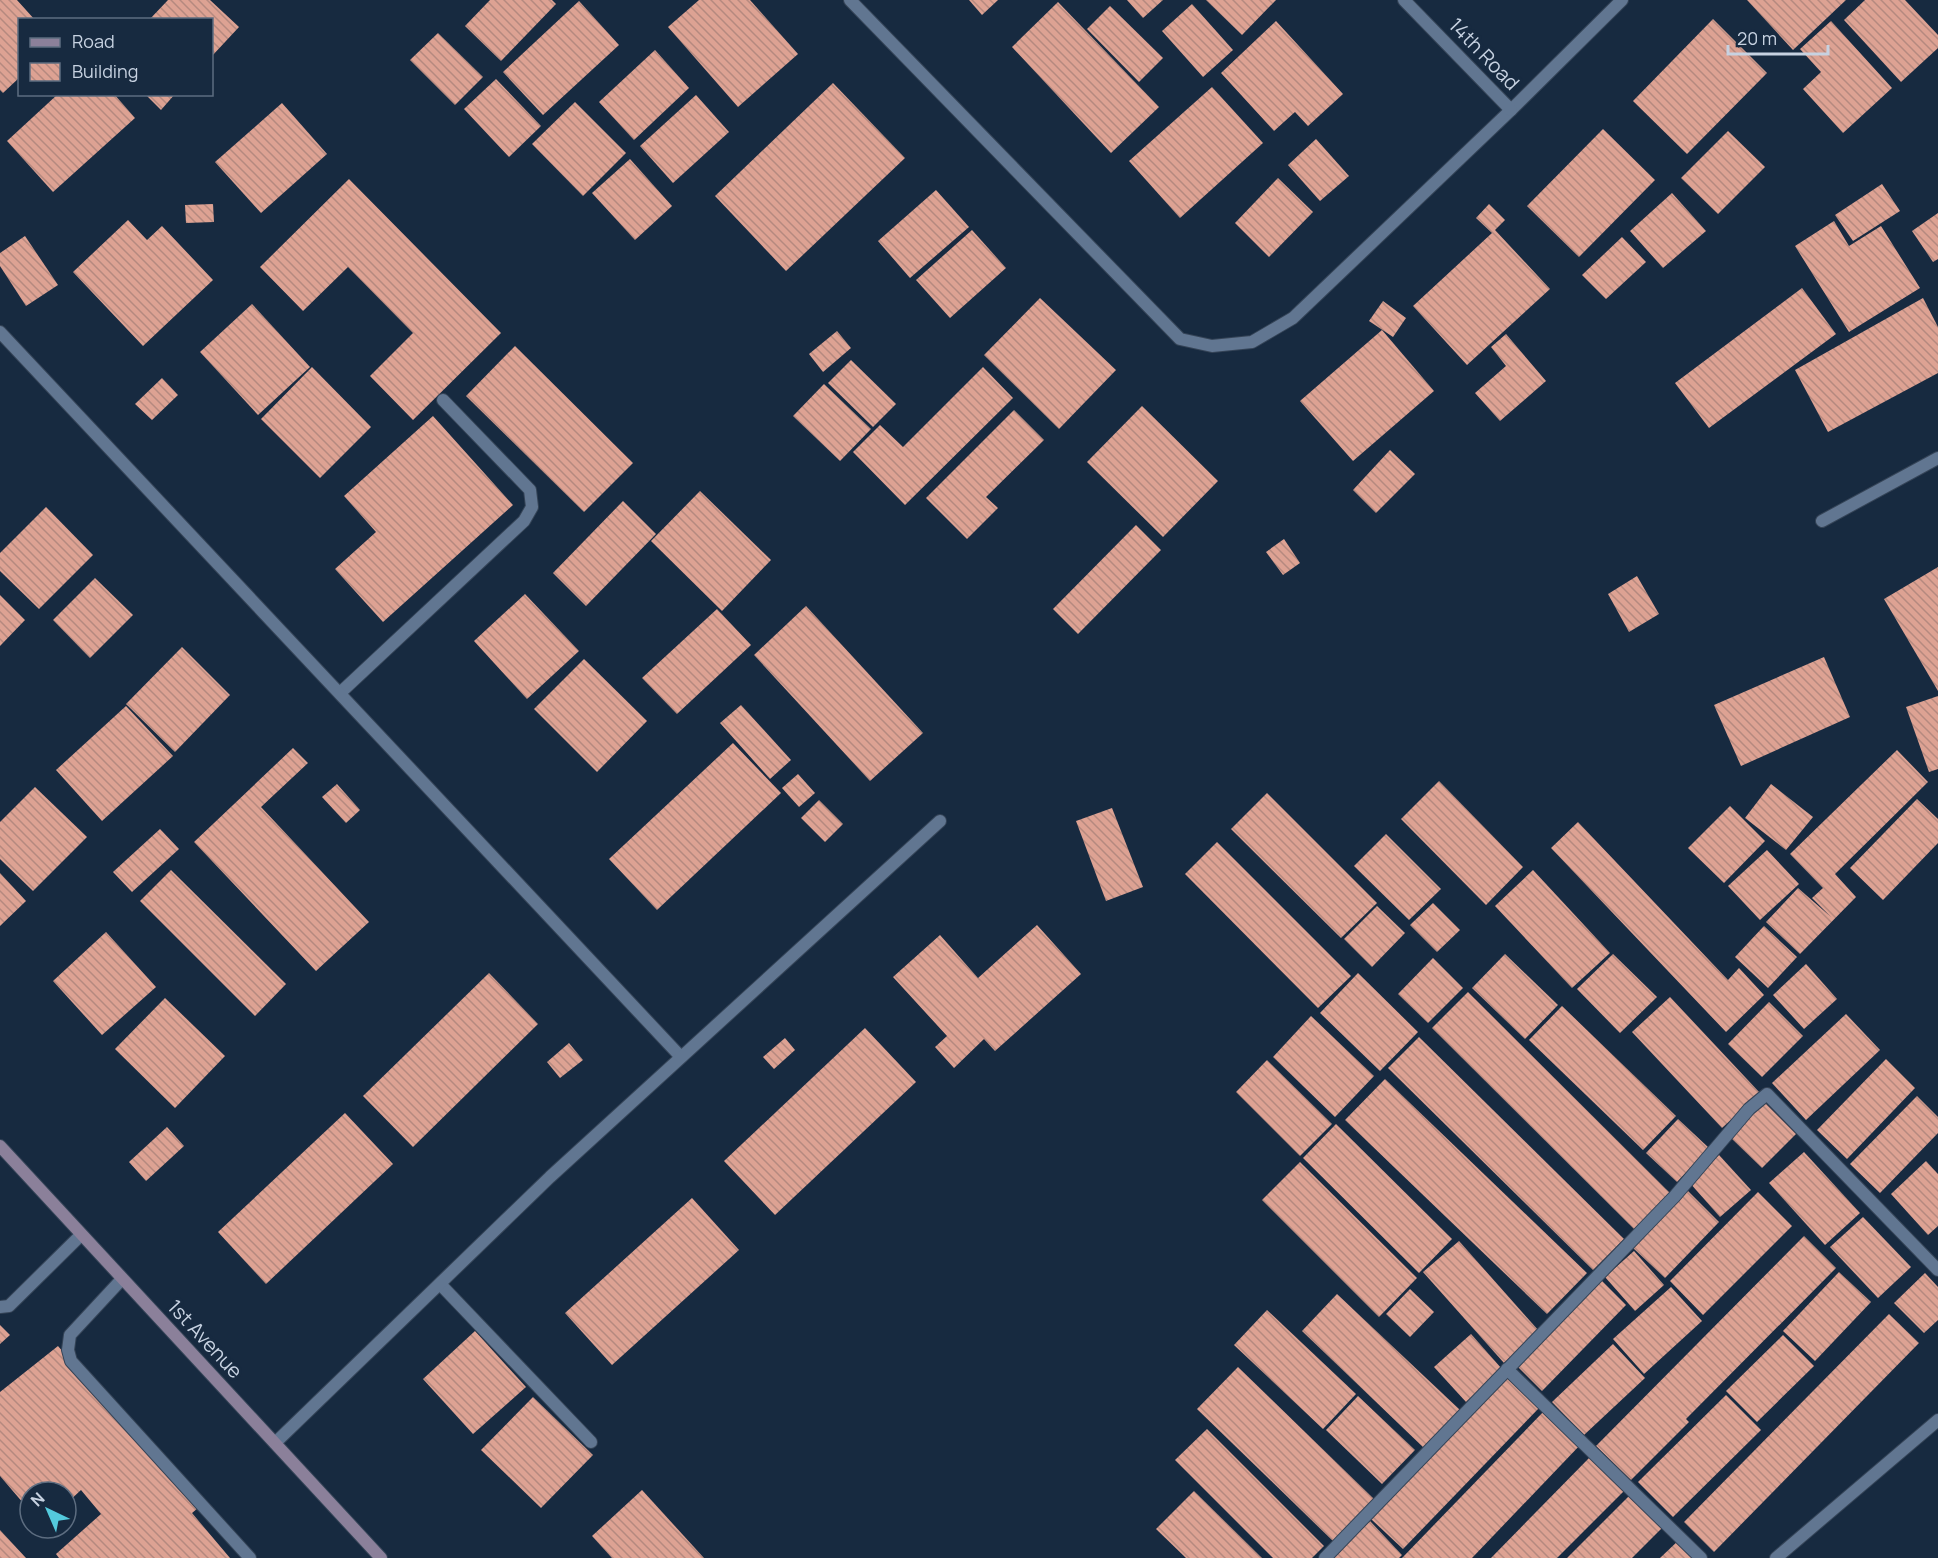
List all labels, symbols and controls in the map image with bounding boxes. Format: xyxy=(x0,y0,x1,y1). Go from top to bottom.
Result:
street label: 14th Road xyxy=(1443,12,1526,96)
legend xyxy=(18,18,213,96)
scale bar xyxy=(1728,18,1828,56)
text: 20 m xyxy=(1737,26,1777,50)
text: Road xyxy=(72,29,115,53)
text: Building xyxy=(72,59,138,83)
street label: 1st Avenue xyxy=(162,1293,249,1384)
north arrow xyxy=(18,1480,78,1540)
text: N xyxy=(26,1487,49,1511)

